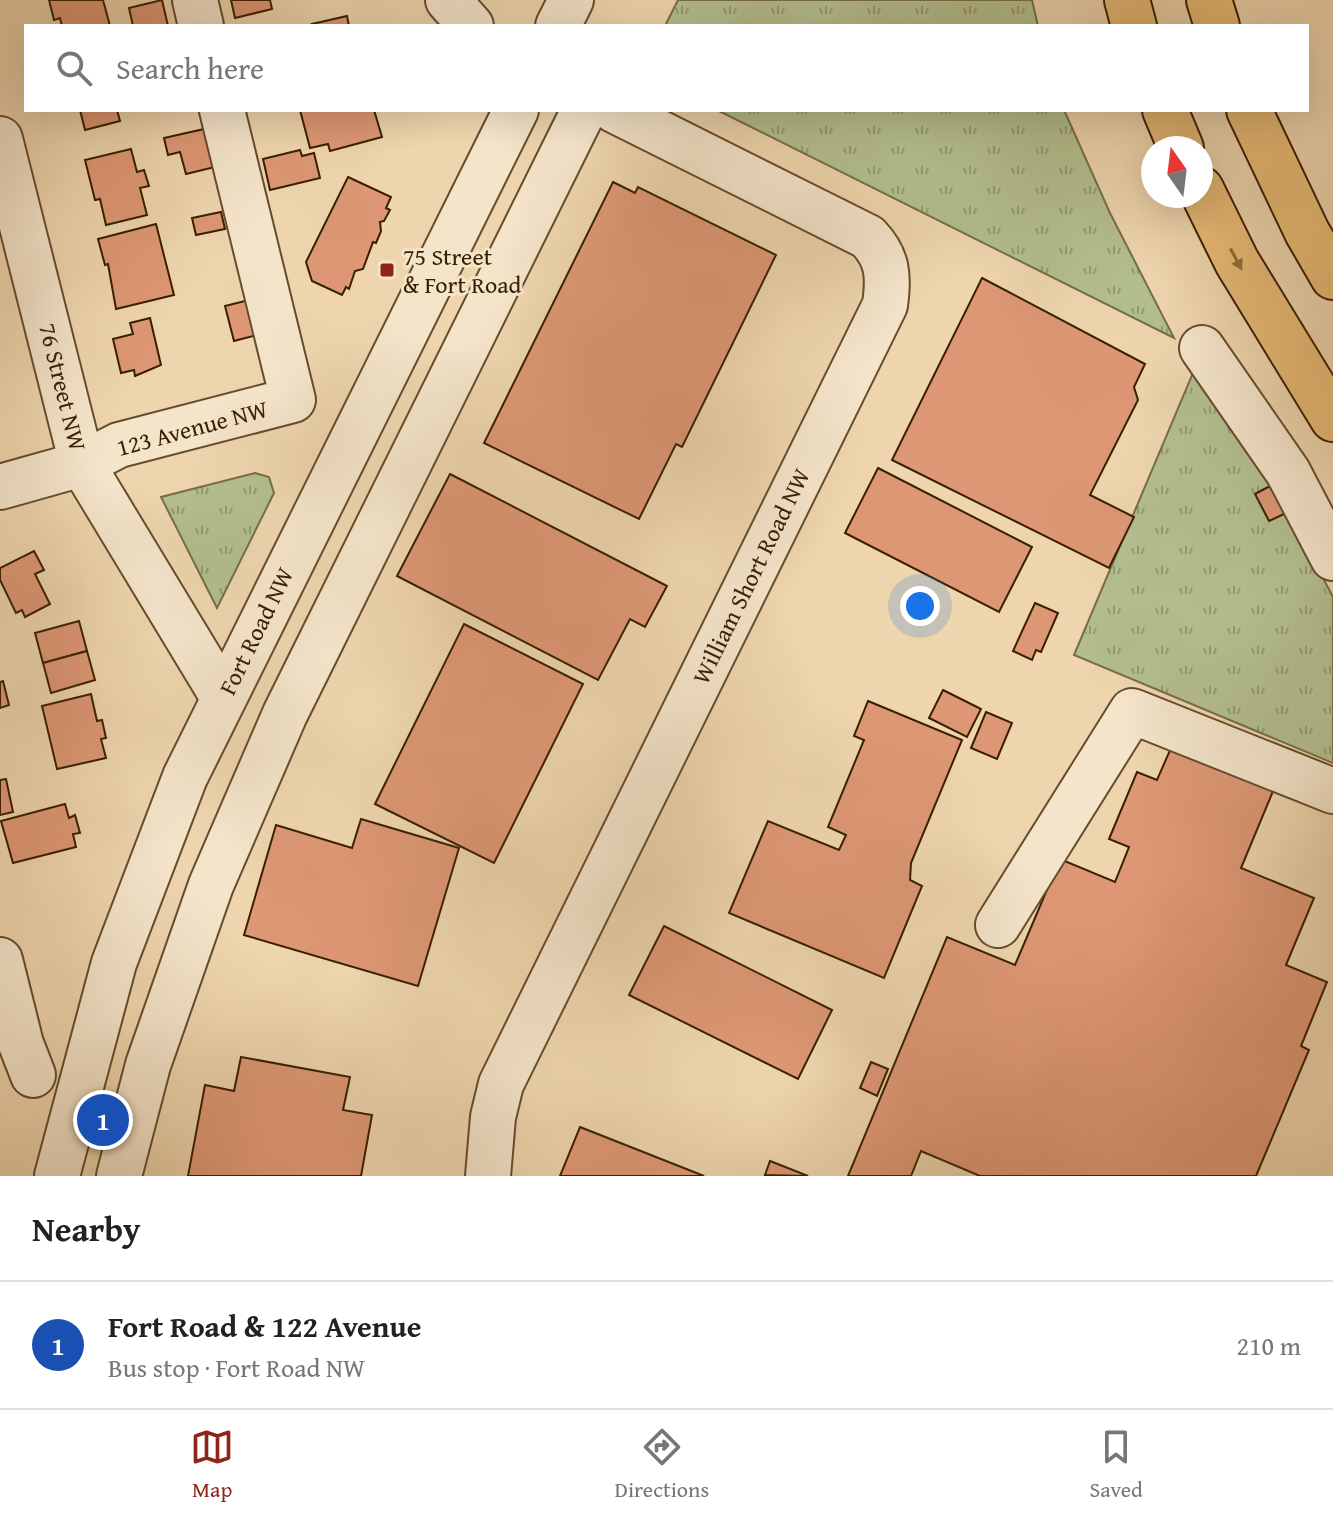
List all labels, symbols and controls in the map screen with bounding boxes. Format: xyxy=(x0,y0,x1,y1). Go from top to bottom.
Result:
search box xyxy=(24,24,1309,112)
icon: search xyxy=(52,46,96,90)
text: Search here xyxy=(116,46,264,90)
north arrow xyxy=(1141,136,1213,208)
place label: 75 Street & Fort Road xyxy=(403,239,522,302)
one-way arrow xyxy=(1228,248,1242,270)
marker: 75 Street & Fort Road xyxy=(378,261,396,279)
street label: 76 Street NW xyxy=(30,319,96,455)
street label: 123 Avenue NW xyxy=(113,391,272,465)
street label: William Short Road NW xyxy=(683,462,819,690)
street label: Fort Road NW xyxy=(210,561,302,701)
your location xyxy=(900,586,940,626)
pin: 1 xyxy=(77,1090,129,1150)
text: Nearby xyxy=(32,1204,141,1253)
text: Fort Road & 122 Avenue xyxy=(108,1304,421,1348)
text: 1 xyxy=(51,1326,65,1365)
text: 210 m xyxy=(1236,1326,1301,1365)
text: Bus stop · Fort Road NW xyxy=(108,1348,365,1387)
tab: Map xyxy=(190,1425,234,1505)
tab: Directions xyxy=(615,1425,709,1505)
tab: Saved xyxy=(1090,1425,1143,1505)

